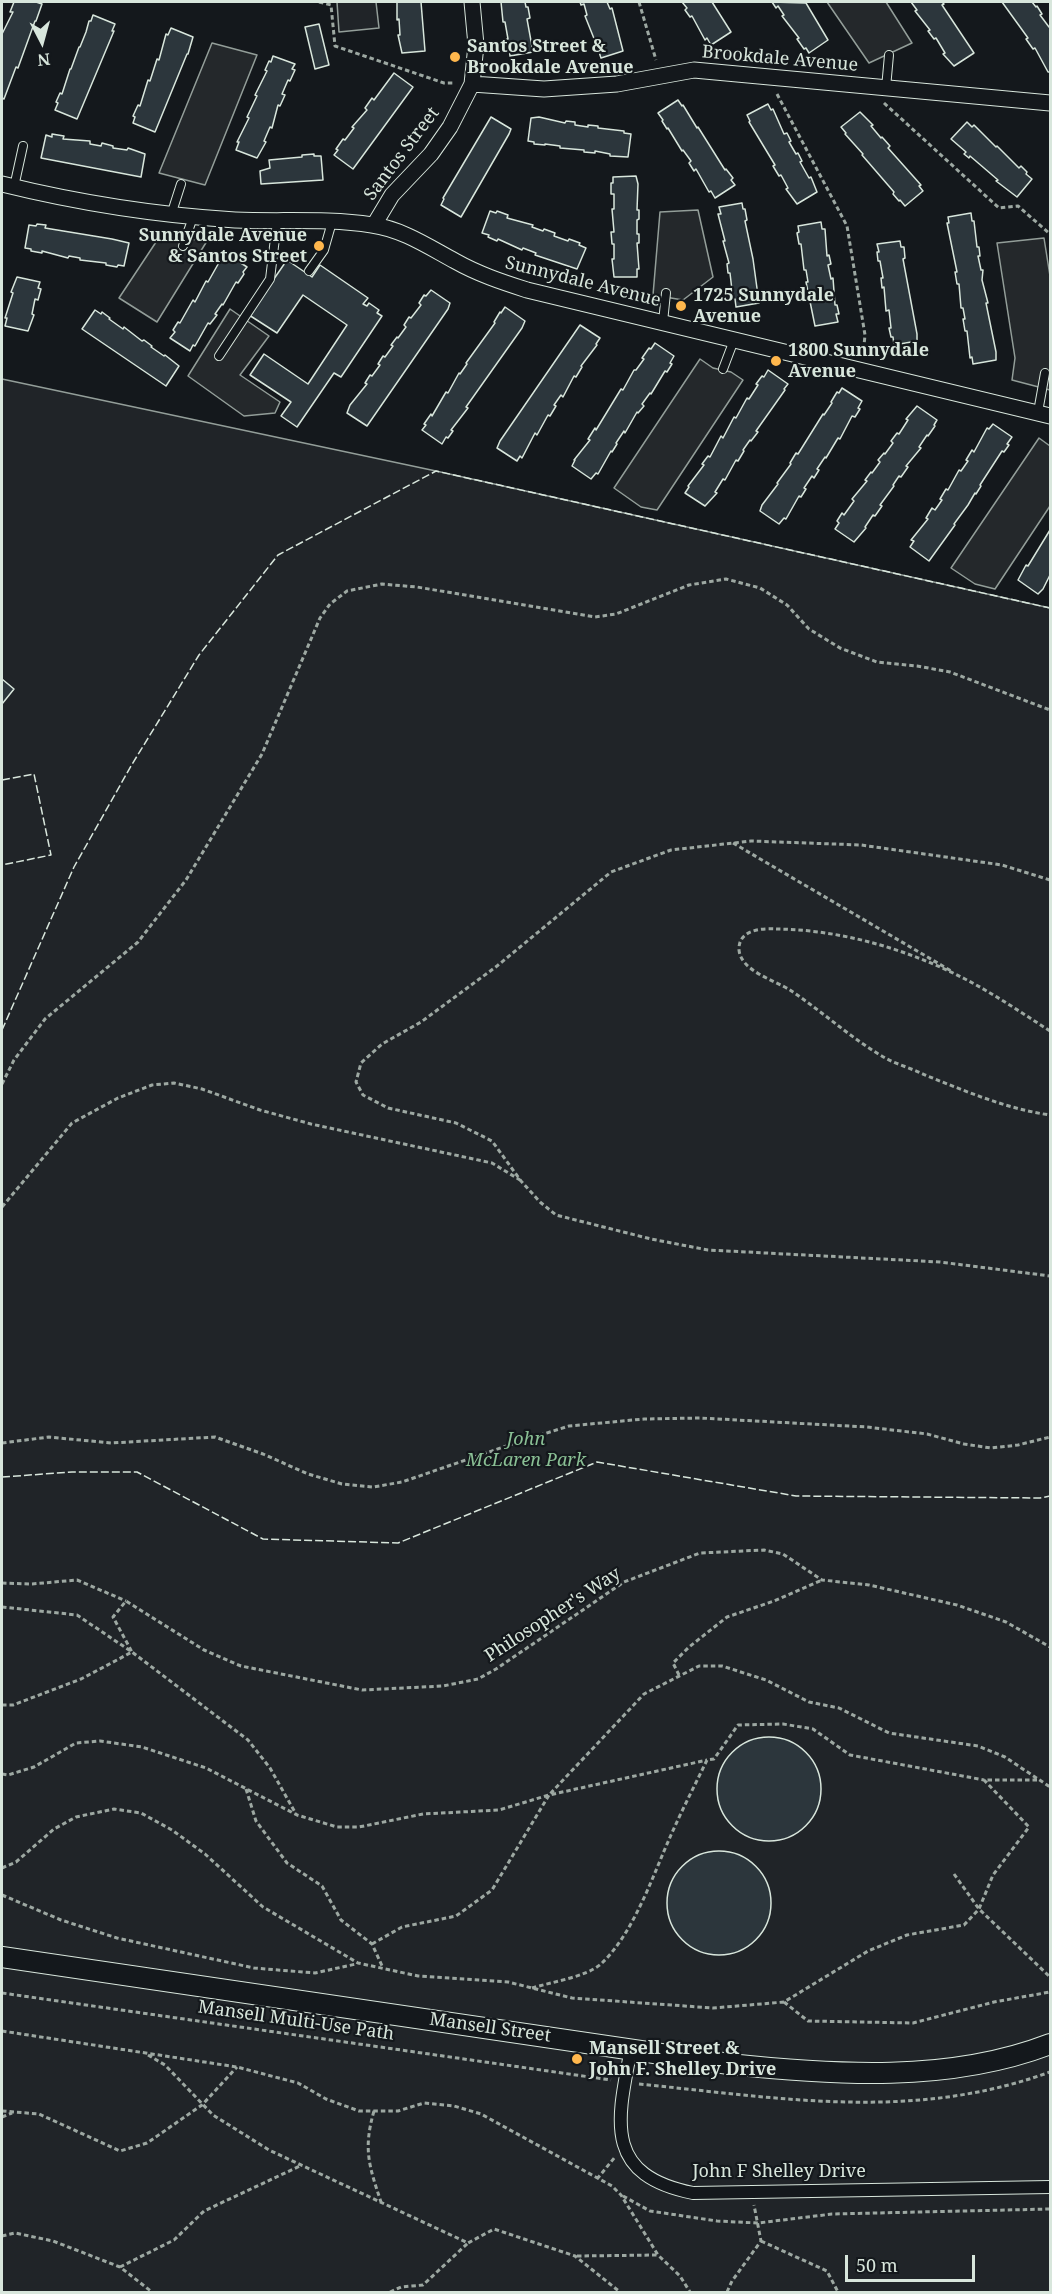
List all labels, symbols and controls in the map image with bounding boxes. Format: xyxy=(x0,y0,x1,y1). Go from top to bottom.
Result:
north arrow xyxy=(12,12,72,72)
place label: Santos Street & Brookdale Avenue xyxy=(467,36,633,78)
street label: Brookdale Avenue xyxy=(701,41,859,77)
text: N xyxy=(36,48,51,71)
marker: Santos Street & Brookdale Avenue xyxy=(448,50,462,64)
street label: Santos Street xyxy=(360,103,444,205)
place label: Sunnydale Avenue & Santos Street xyxy=(139,225,307,268)
marker: Sunnydale Avenue & Santos Street xyxy=(312,239,326,253)
street label: Sunnydale Avenue xyxy=(503,252,663,312)
place label: 1725 Sunnydale Avenue xyxy=(693,285,834,328)
marker: 1725 Sunnydale Avenue xyxy=(674,299,688,313)
place label: 1800 Sunnydale Avenue xyxy=(788,340,929,382)
marker: 1800 Sunnydale Avenue xyxy=(769,354,783,368)
park label: John McLaren Park xyxy=(466,1429,586,1472)
street label: Philosopher's Way xyxy=(481,1563,625,1667)
street label: Mansell Multi-Use Path xyxy=(197,1997,395,2045)
street label: Mansell Street xyxy=(428,2009,552,2047)
place label: Mansell Street & John F. Shelley Drive xyxy=(589,2038,776,2080)
marker: Mansell Street & John F. Shelley Drive xyxy=(570,2052,584,2066)
street label: John F Shelley Drive xyxy=(692,2161,866,2183)
scale bar xyxy=(848,2243,978,2281)
text: 50 m xyxy=(856,2253,898,2277)

